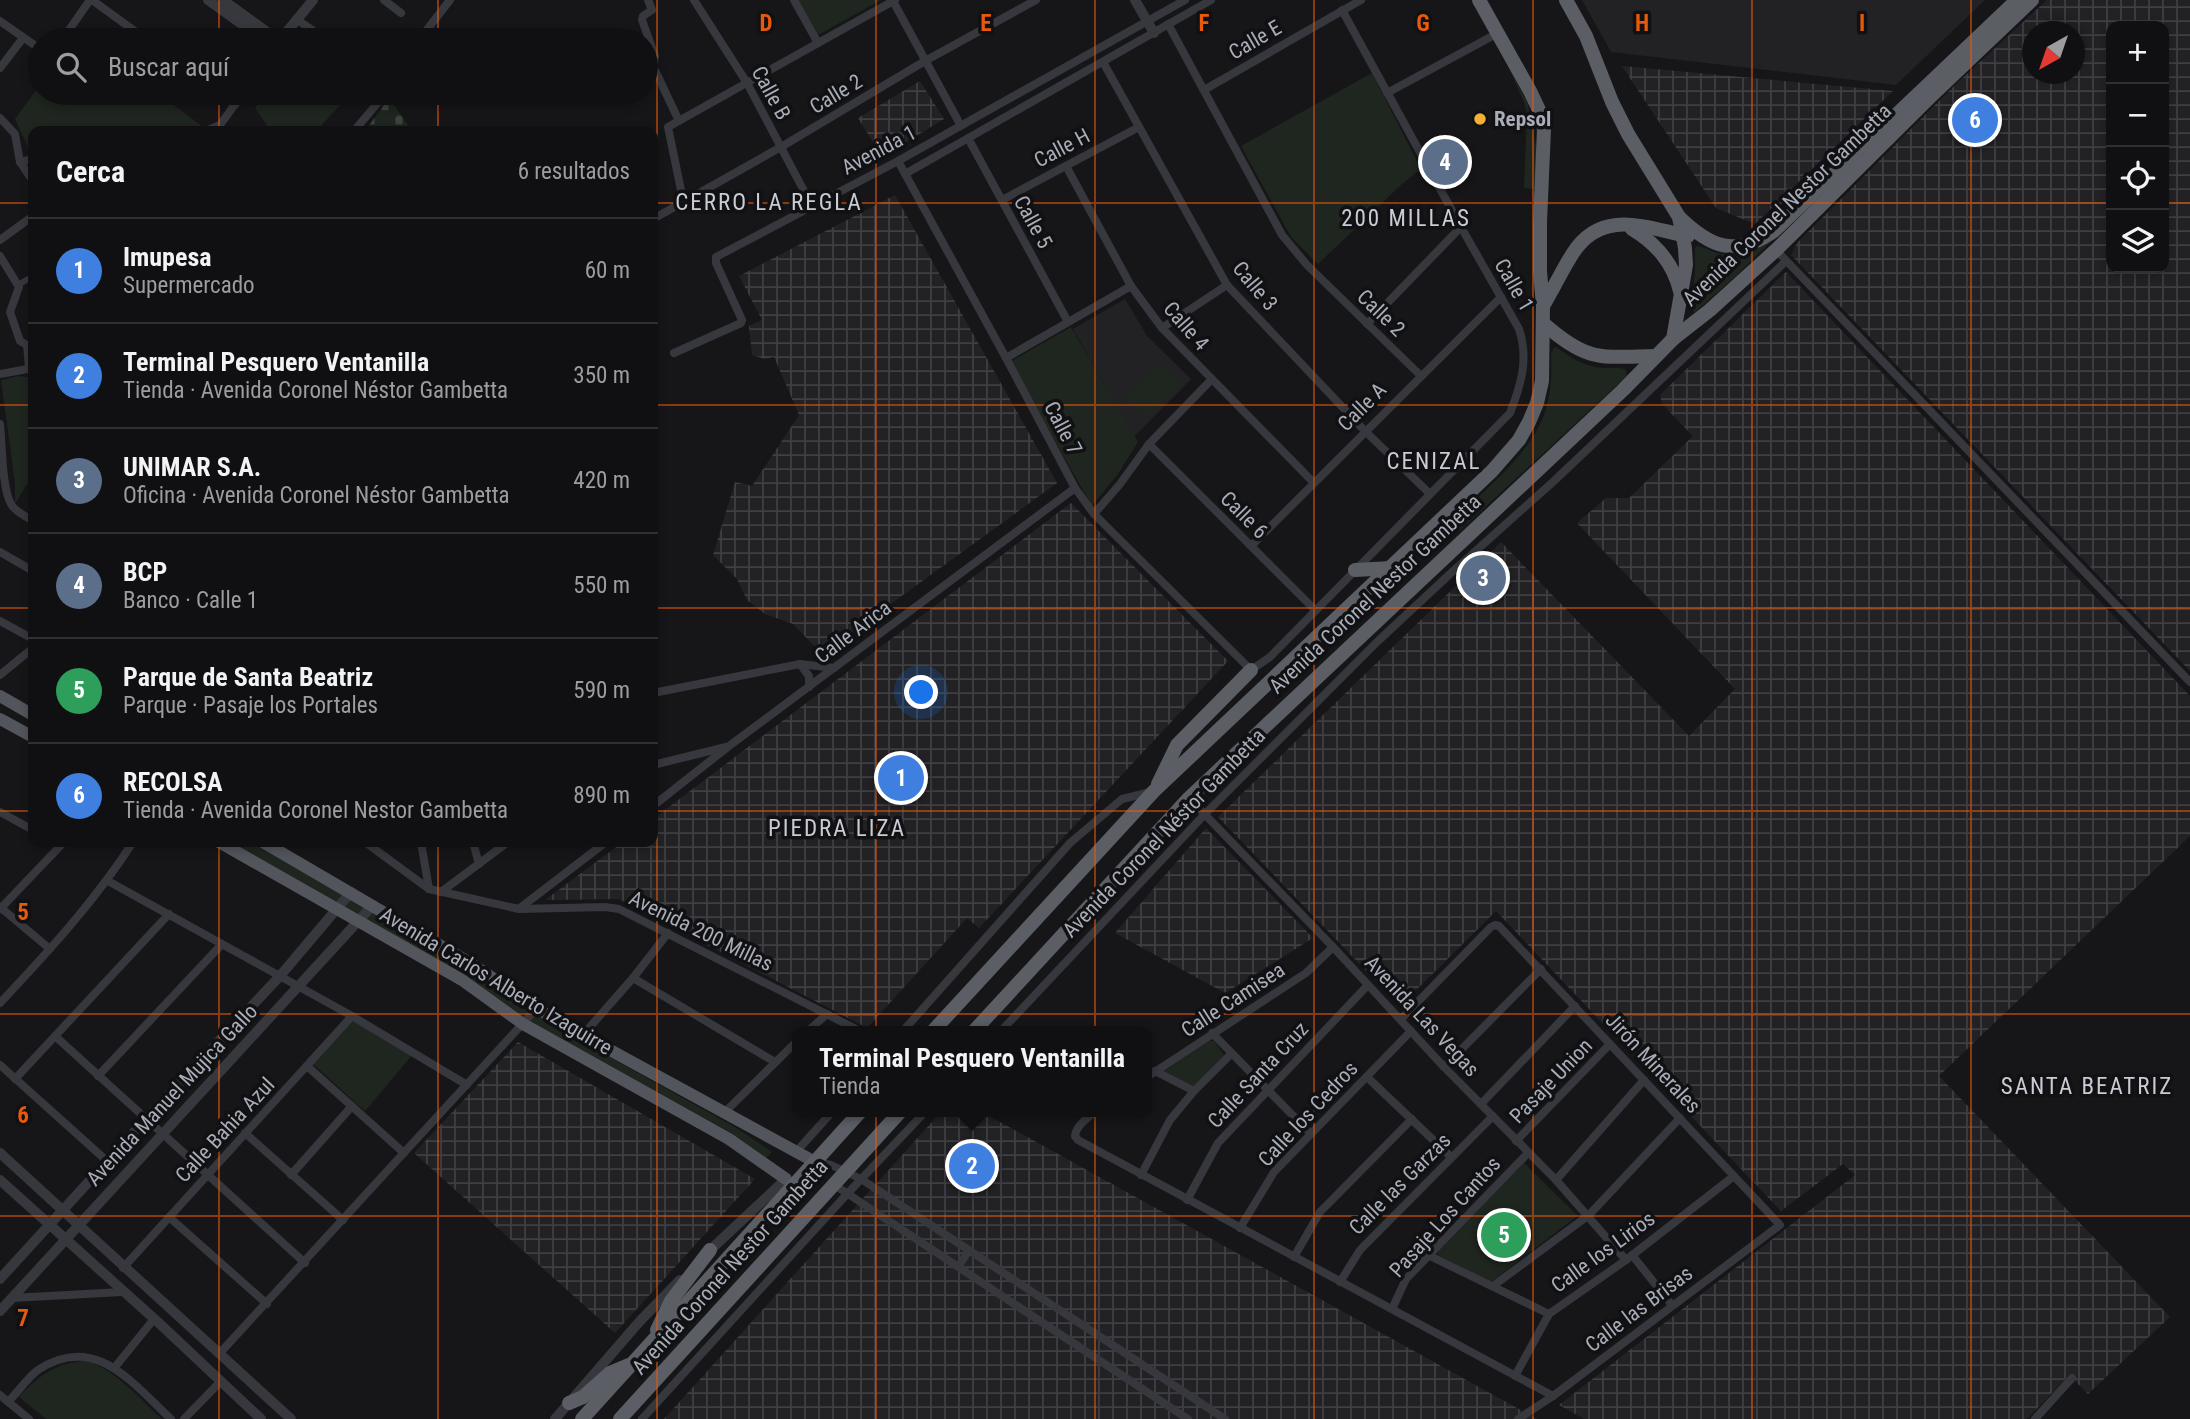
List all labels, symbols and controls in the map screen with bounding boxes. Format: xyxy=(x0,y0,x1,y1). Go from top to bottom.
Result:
text: D xyxy=(760,10,773,37)
text: E xyxy=(980,10,992,37)
text: F xyxy=(1199,10,1210,37)
text: G xyxy=(1416,10,1430,37)
text: H xyxy=(1635,10,1649,37)
text: I xyxy=(1859,10,1865,37)
street label: Calle E xyxy=(1224,15,1286,65)
north arrow xyxy=(2022,21,2085,84)
map controls xyxy=(2106,21,2169,273)
button: + xyxy=(2106,21,2169,84)
search box xyxy=(28,28,658,105)
icon: search xyxy=(52,48,90,86)
text: Buscar aquí xyxy=(108,52,229,82)
street label: Calle B xyxy=(747,62,795,124)
street label: Calle 2 xyxy=(806,69,866,119)
button: − xyxy=(2106,84,2169,147)
pin: 6 xyxy=(1952,94,1998,146)
street label: Avenida Coronel Nestor Gambetta xyxy=(1678,99,1896,311)
place label: Repsol xyxy=(1494,107,1551,131)
marker: Repsol xyxy=(1472,111,1488,127)
street label: Avenida 1 xyxy=(838,120,920,180)
street label: Calle H xyxy=(1030,123,1094,173)
pin: 4 xyxy=(1422,136,1468,188)
button: locate xyxy=(2106,147,2169,210)
text: Cerca xyxy=(56,154,125,189)
text: 6 resultados xyxy=(518,158,630,185)
district label: CERRO LA REGLA xyxy=(675,189,863,216)
street label: Calle 5 xyxy=(1009,191,1057,253)
district label: 200 MILLAS xyxy=(1341,205,1471,232)
button: layers xyxy=(2106,210,2169,273)
text: Imupesa xyxy=(123,242,211,272)
street label: Calle 1 xyxy=(1489,254,1539,316)
text: 1 xyxy=(73,257,85,284)
text: 60 m xyxy=(585,257,630,284)
street label: Calle 3 xyxy=(1228,257,1282,315)
text: Supermercado xyxy=(123,272,255,299)
street label: Calle 2 xyxy=(1352,285,1410,341)
street label: Calle 4 xyxy=(1158,297,1214,355)
text: Terminal Pesquero Ventanilla xyxy=(123,347,429,377)
text: 2 xyxy=(73,362,85,389)
text: 350 m xyxy=(573,362,630,389)
text: Tienda · Avenida Coronel Néstor Gambetta xyxy=(123,377,508,404)
street label: Calle A xyxy=(1333,378,1391,436)
street label: Calle 7 xyxy=(1039,397,1087,459)
district label: CENIZAL xyxy=(1387,448,1481,475)
text: UNIMAR S.A. xyxy=(123,452,261,482)
text: 3 xyxy=(73,467,85,494)
text: 420 m xyxy=(573,467,630,494)
text: Oficina · Avenida Coronel Néstor Gambetta xyxy=(123,482,510,509)
street label: Calle 6 xyxy=(1215,486,1273,544)
street label: Avenida Coronel Nestor Gambetta xyxy=(1264,490,1486,698)
pin: 3 xyxy=(1460,552,1506,604)
text: BCP xyxy=(123,557,167,587)
text: 4 xyxy=(73,572,85,599)
text: 550 m xyxy=(573,572,630,599)
text: Banco · Calle 1 xyxy=(123,587,258,614)
street label: Calle Arica xyxy=(810,596,896,668)
text: Parque de Santa Beatriz xyxy=(123,662,373,692)
your location xyxy=(904,675,938,709)
text: 5 xyxy=(73,677,85,704)
text: 590 m xyxy=(573,677,630,704)
text: Parque · Pasaje los Portales xyxy=(123,692,378,719)
street label: Avenida Coronel Néstor Gambetta xyxy=(1058,724,1270,942)
pin: 1 xyxy=(878,752,924,804)
text: RECOLSA xyxy=(123,767,223,797)
text: 6 xyxy=(73,782,85,809)
text: 890 m xyxy=(573,782,630,809)
text: Tienda · Avenida Coronel Nestor Gambetta xyxy=(123,797,508,824)
district label: PIEDRA LIZA xyxy=(768,815,906,842)
street label: Avenida 200 Millas xyxy=(625,886,777,976)
text: 5 xyxy=(17,899,29,926)
street label: Avenida Carlos Alberto Izaguirre xyxy=(376,902,616,1060)
street label: Avenida Las Vegas xyxy=(1360,951,1484,1081)
street label: Calle Camisea xyxy=(1177,958,1289,1042)
street label: Avenida Manuel Mujica Gallo xyxy=(82,999,262,1191)
street label: Jirón Minerales xyxy=(1601,1008,1705,1118)
street label: Calle Santa Cruz xyxy=(1203,1017,1313,1133)
popup xyxy=(792,1026,1152,1117)
street label: Pasaje Union xyxy=(1505,1034,1597,1128)
text: Terminal Pesquero Ventanilla xyxy=(819,1043,1125,1073)
street label: Calle los Cedros xyxy=(1253,1057,1363,1171)
street label: Calle Bahia Azul xyxy=(171,1073,279,1187)
text: Tienda xyxy=(819,1073,881,1100)
district label: SANTA BEATRIZ xyxy=(2001,1073,2173,1100)
text: 6 xyxy=(17,1102,29,1129)
street label: Calle las Garzas xyxy=(1344,1128,1456,1240)
pin: 2 xyxy=(949,1140,995,1192)
street label: Pasaje Los Cantos xyxy=(1385,1152,1505,1282)
street label: Avenida Coronel Nestor Gambetta xyxy=(627,1155,833,1379)
street label: Calle los Lirios xyxy=(1547,1206,1659,1298)
pin: 5 xyxy=(1481,1209,1527,1261)
street label: Calle las Brisas xyxy=(1581,1261,1697,1357)
text: 7 xyxy=(17,1305,29,1332)

